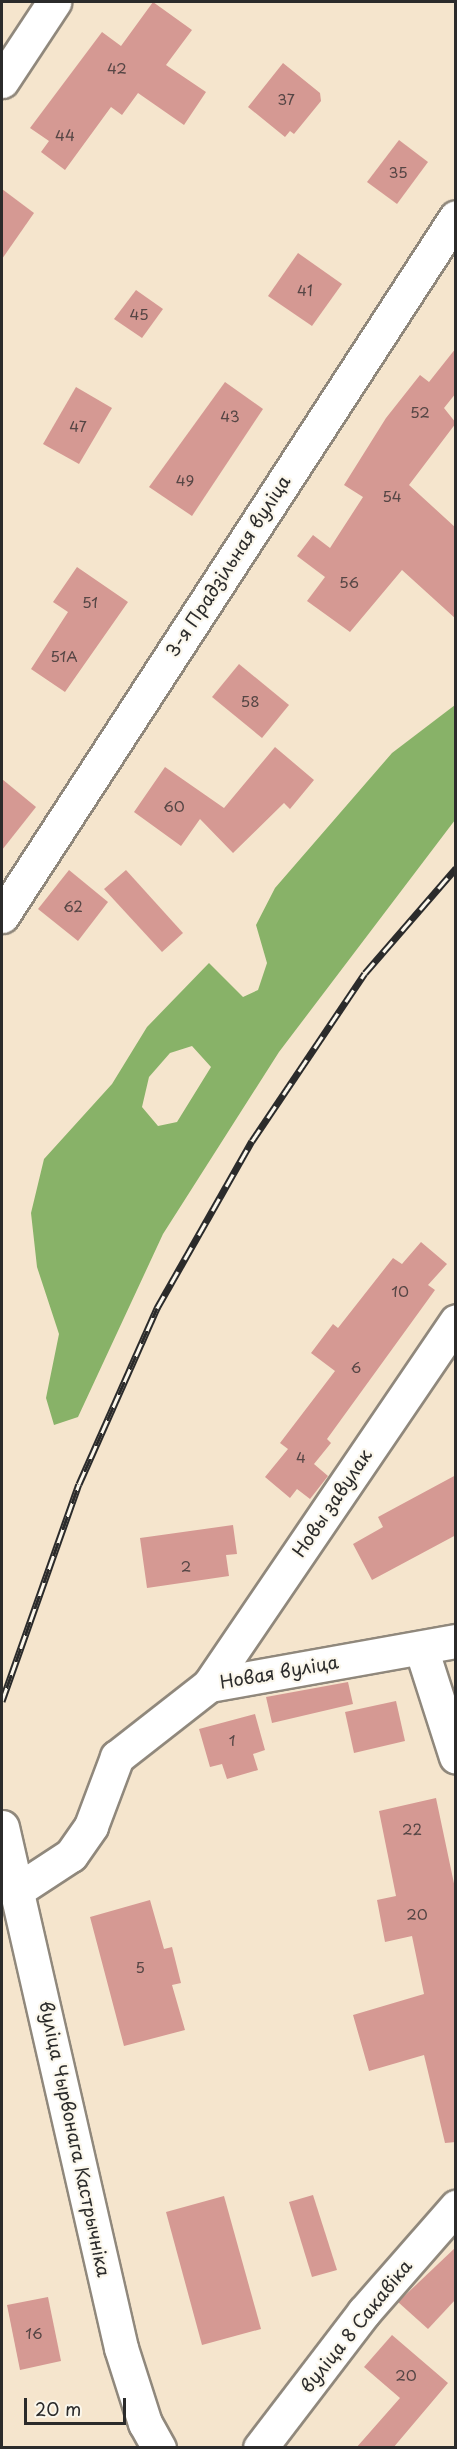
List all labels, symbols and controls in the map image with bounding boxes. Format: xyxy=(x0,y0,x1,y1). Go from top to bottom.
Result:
house number: 42 xyxy=(107,59,127,77)
house number: 37 xyxy=(277,90,295,108)
house number: 44 xyxy=(55,126,75,144)
house number: 35 xyxy=(388,163,408,181)
house number: 41 xyxy=(297,281,313,299)
house number: 45 xyxy=(129,305,149,323)
house number: 52 xyxy=(410,403,430,421)
house number: 43 xyxy=(220,407,240,425)
house number: 47 xyxy=(69,417,87,435)
street label: 3-я Прадзільная вуліца xyxy=(161,471,295,661)
house number: 49 xyxy=(176,471,194,489)
house number: 54 xyxy=(382,487,402,505)
house number: 56 xyxy=(339,573,359,591)
house number: 51 xyxy=(82,593,98,611)
house number: 51А xyxy=(50,647,78,665)
house number: 58 xyxy=(240,692,260,710)
house number: 60 xyxy=(163,797,185,815)
house number: 62 xyxy=(63,897,83,915)
house number: 10 xyxy=(391,1282,409,1300)
house number: 6 xyxy=(351,1358,361,1376)
street label: Новы завулак xyxy=(288,1444,376,1562)
house number: 4 xyxy=(296,1448,306,1466)
house number: 2 xyxy=(181,1557,191,1575)
street label: Новая вуліца xyxy=(218,1651,340,1693)
house number: 1 xyxy=(229,1731,235,1749)
house number: 22 xyxy=(402,1820,422,1838)
house number: 20 xyxy=(406,1905,428,1923)
house number: 5 xyxy=(135,1958,145,1976)
street label: вуліца Чырвонага Кастрычніка xyxy=(35,1999,115,2279)
street label: вуліца 8 Сакавіка xyxy=(296,2255,416,2397)
house number: 16 xyxy=(25,2324,43,2342)
house number: 20 xyxy=(395,2366,417,2384)
scale bar xyxy=(27,2386,129,2424)
text: 20 m xyxy=(35,2395,81,2422)

